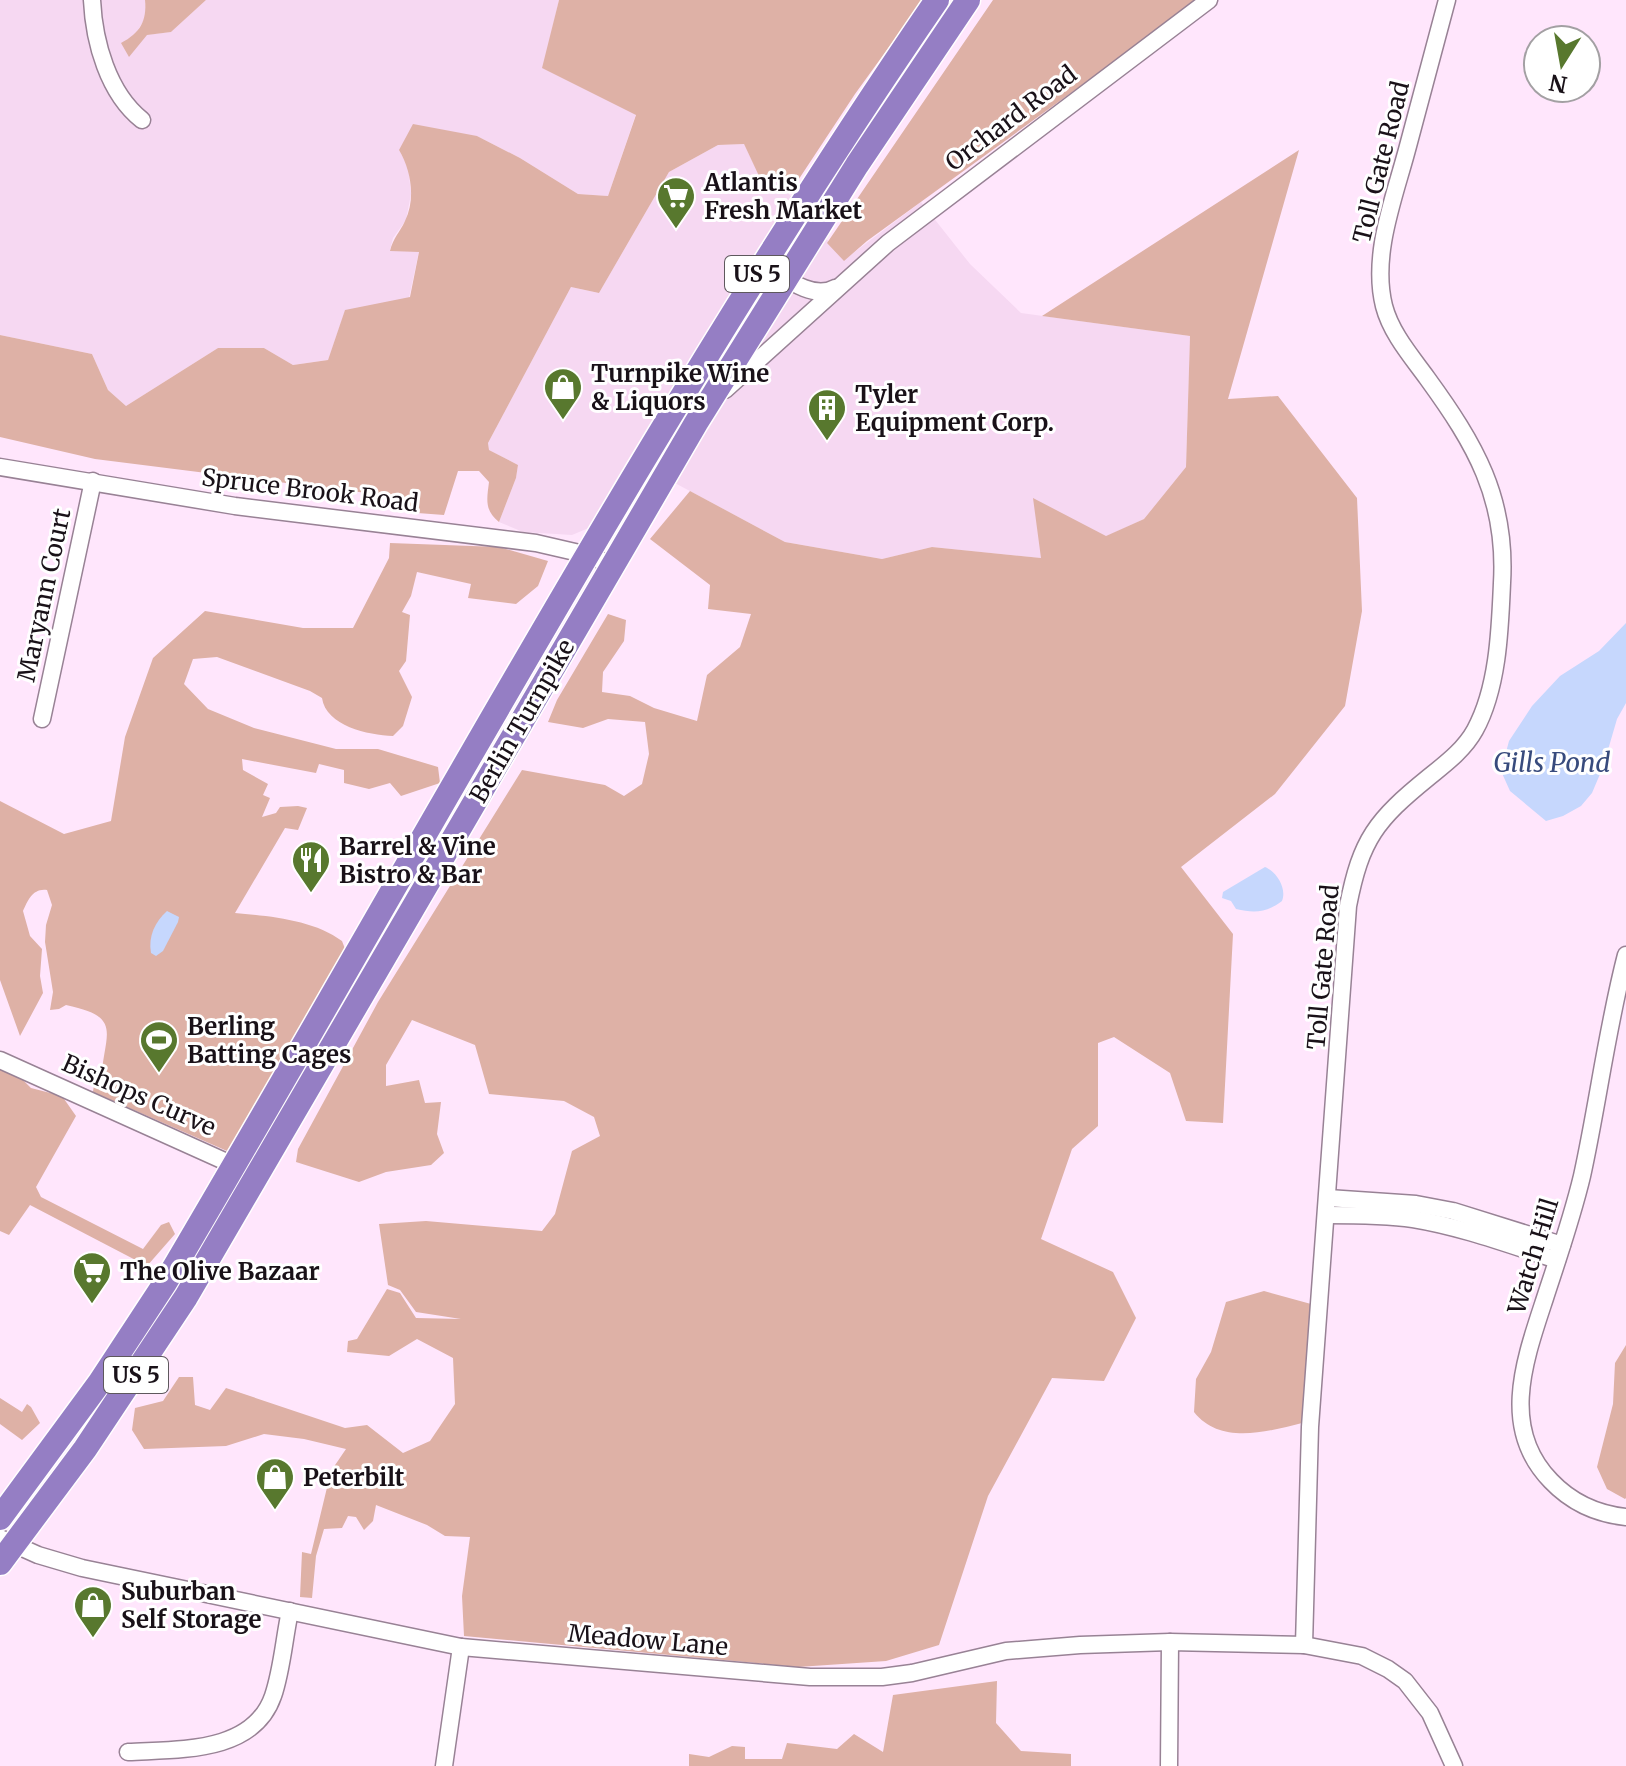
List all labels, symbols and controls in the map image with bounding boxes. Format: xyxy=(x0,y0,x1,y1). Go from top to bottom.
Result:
north arrow xyxy=(1522,24,1602,104)
street label: Orchard Road xyxy=(939,59,1083,177)
text: N xyxy=(1546,68,1569,99)
street label: Toll Gate Road xyxy=(1346,78,1416,246)
place label: Atlantis Fresh Market xyxy=(703,167,863,226)
supermarket icon: Atlantis Fresh Market xyxy=(655,175,697,230)
road number: US 5 xyxy=(725,256,789,292)
place label: Turnpike Wine & Liquors xyxy=(591,358,769,417)
shop icon: Turnpike Wine & Liquors xyxy=(542,366,584,421)
place label: Tyler Equipment Corp. xyxy=(855,379,1054,438)
building icon: Tyler Equipment Corp. xyxy=(806,387,848,442)
street label: Spruce Brook Road xyxy=(200,461,420,519)
street label: Maryann Court xyxy=(11,505,78,684)
street label: Berlin Turnpike xyxy=(463,634,581,808)
water label: Gills Pond xyxy=(1493,746,1611,779)
place label: Barrel & Vine Bistro & Bar xyxy=(339,831,496,890)
restaurant icon: Barrel & Vine Bistro & Bar xyxy=(290,839,332,894)
street label: Toll Gate Road xyxy=(1300,883,1346,1051)
place label: Berling Batting Cages xyxy=(187,1011,351,1070)
sports icon: Berling Batting Cages xyxy=(138,1019,180,1074)
street label: Bishops Curve xyxy=(57,1047,221,1143)
street label: Watch Hill xyxy=(1500,1194,1565,1319)
supermarket icon: The Olive Bazaar xyxy=(71,1250,113,1305)
place label: The Olive Bazaar xyxy=(120,1256,320,1287)
road number: US 5 xyxy=(104,1357,168,1393)
shop icon: Peterbilt xyxy=(254,1456,296,1511)
place label: Peterbilt xyxy=(303,1462,405,1493)
place label: Suburban Self Storage xyxy=(121,1576,261,1635)
shop icon: Suburban Self Storage xyxy=(72,1584,114,1639)
street label: Meadow Lane xyxy=(567,1618,729,1662)

